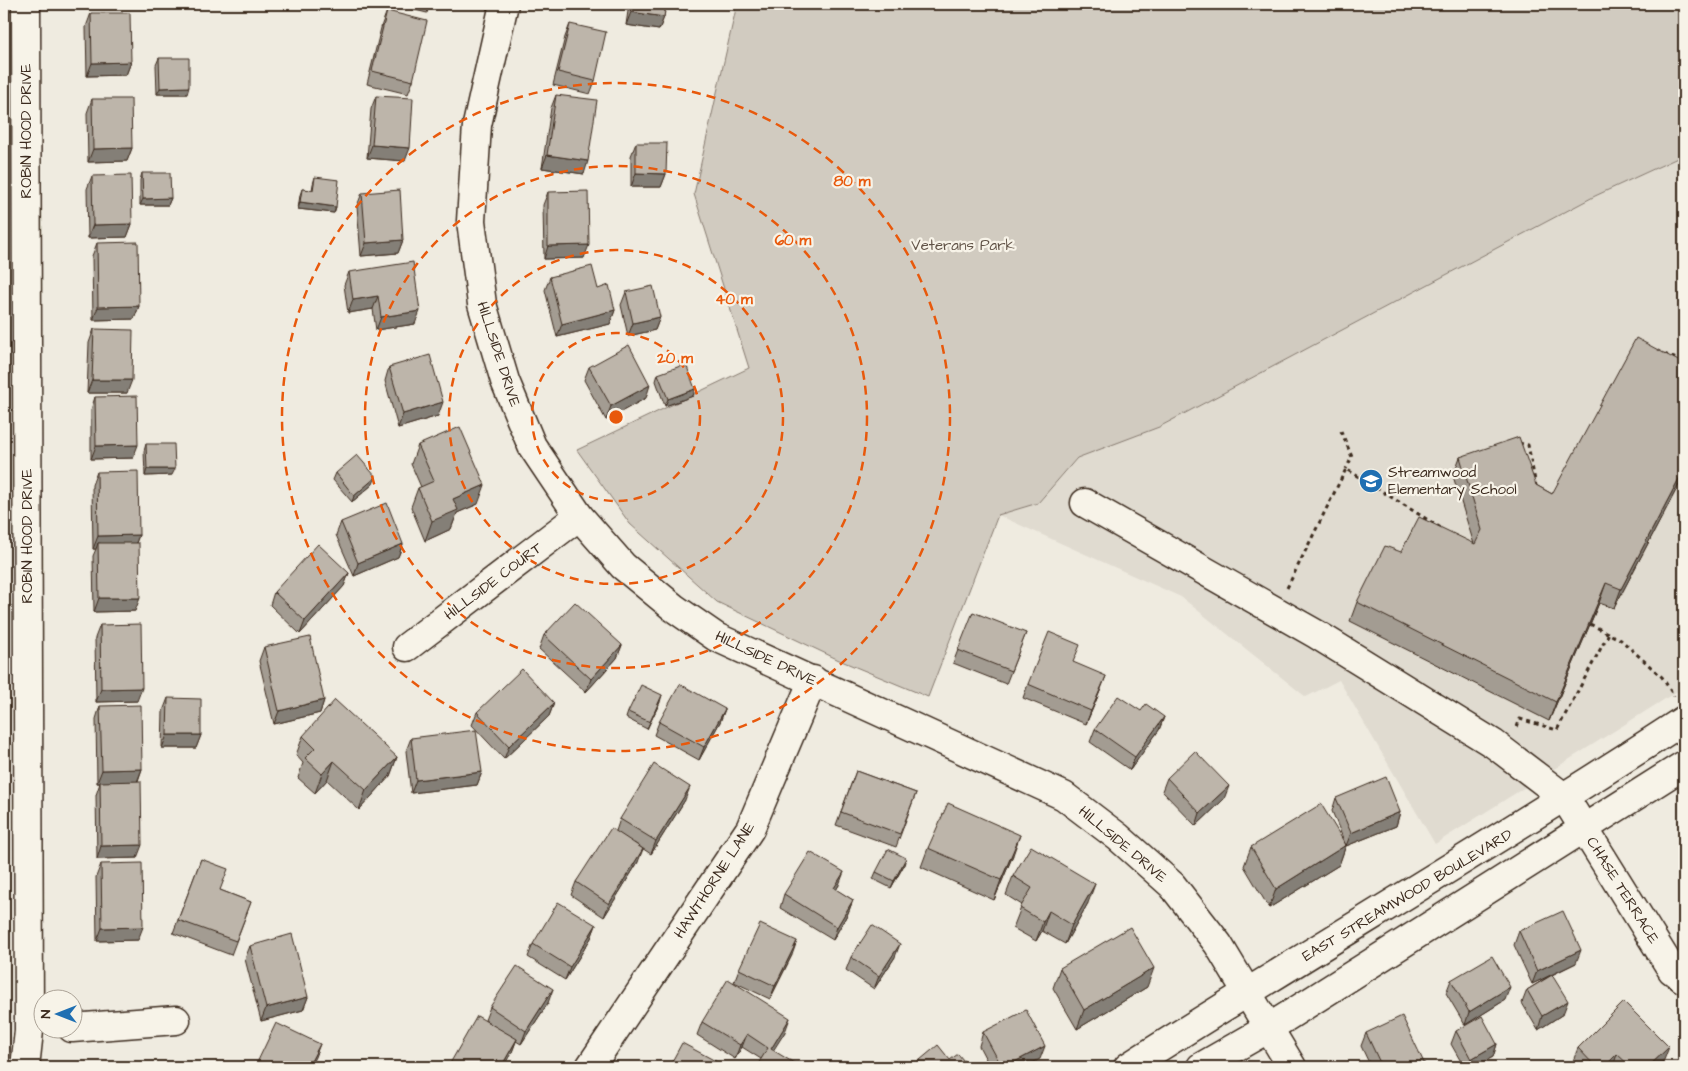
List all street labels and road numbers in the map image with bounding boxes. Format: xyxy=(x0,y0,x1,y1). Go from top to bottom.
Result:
street label: ROBIN HOOD DRIVE xyxy=(16,63,37,198)
street label: HILLSIDE DRIVE xyxy=(472,299,525,410)
street label: ROBIN HOOD DRIVE xyxy=(17,468,38,603)
street label: HILLSIDE COURT xyxy=(440,537,547,625)
street label: HILLSIDE DRIVE xyxy=(712,626,820,691)
street label: HILLSIDE DRIVE xyxy=(1074,801,1172,888)
street label: HAWTHORNE LANE xyxy=(669,818,760,942)
street label: EAST STREAMWOOD BOULEVARD xyxy=(1298,824,1517,967)
street label: CHASE TERRACE xyxy=(1581,833,1664,948)

